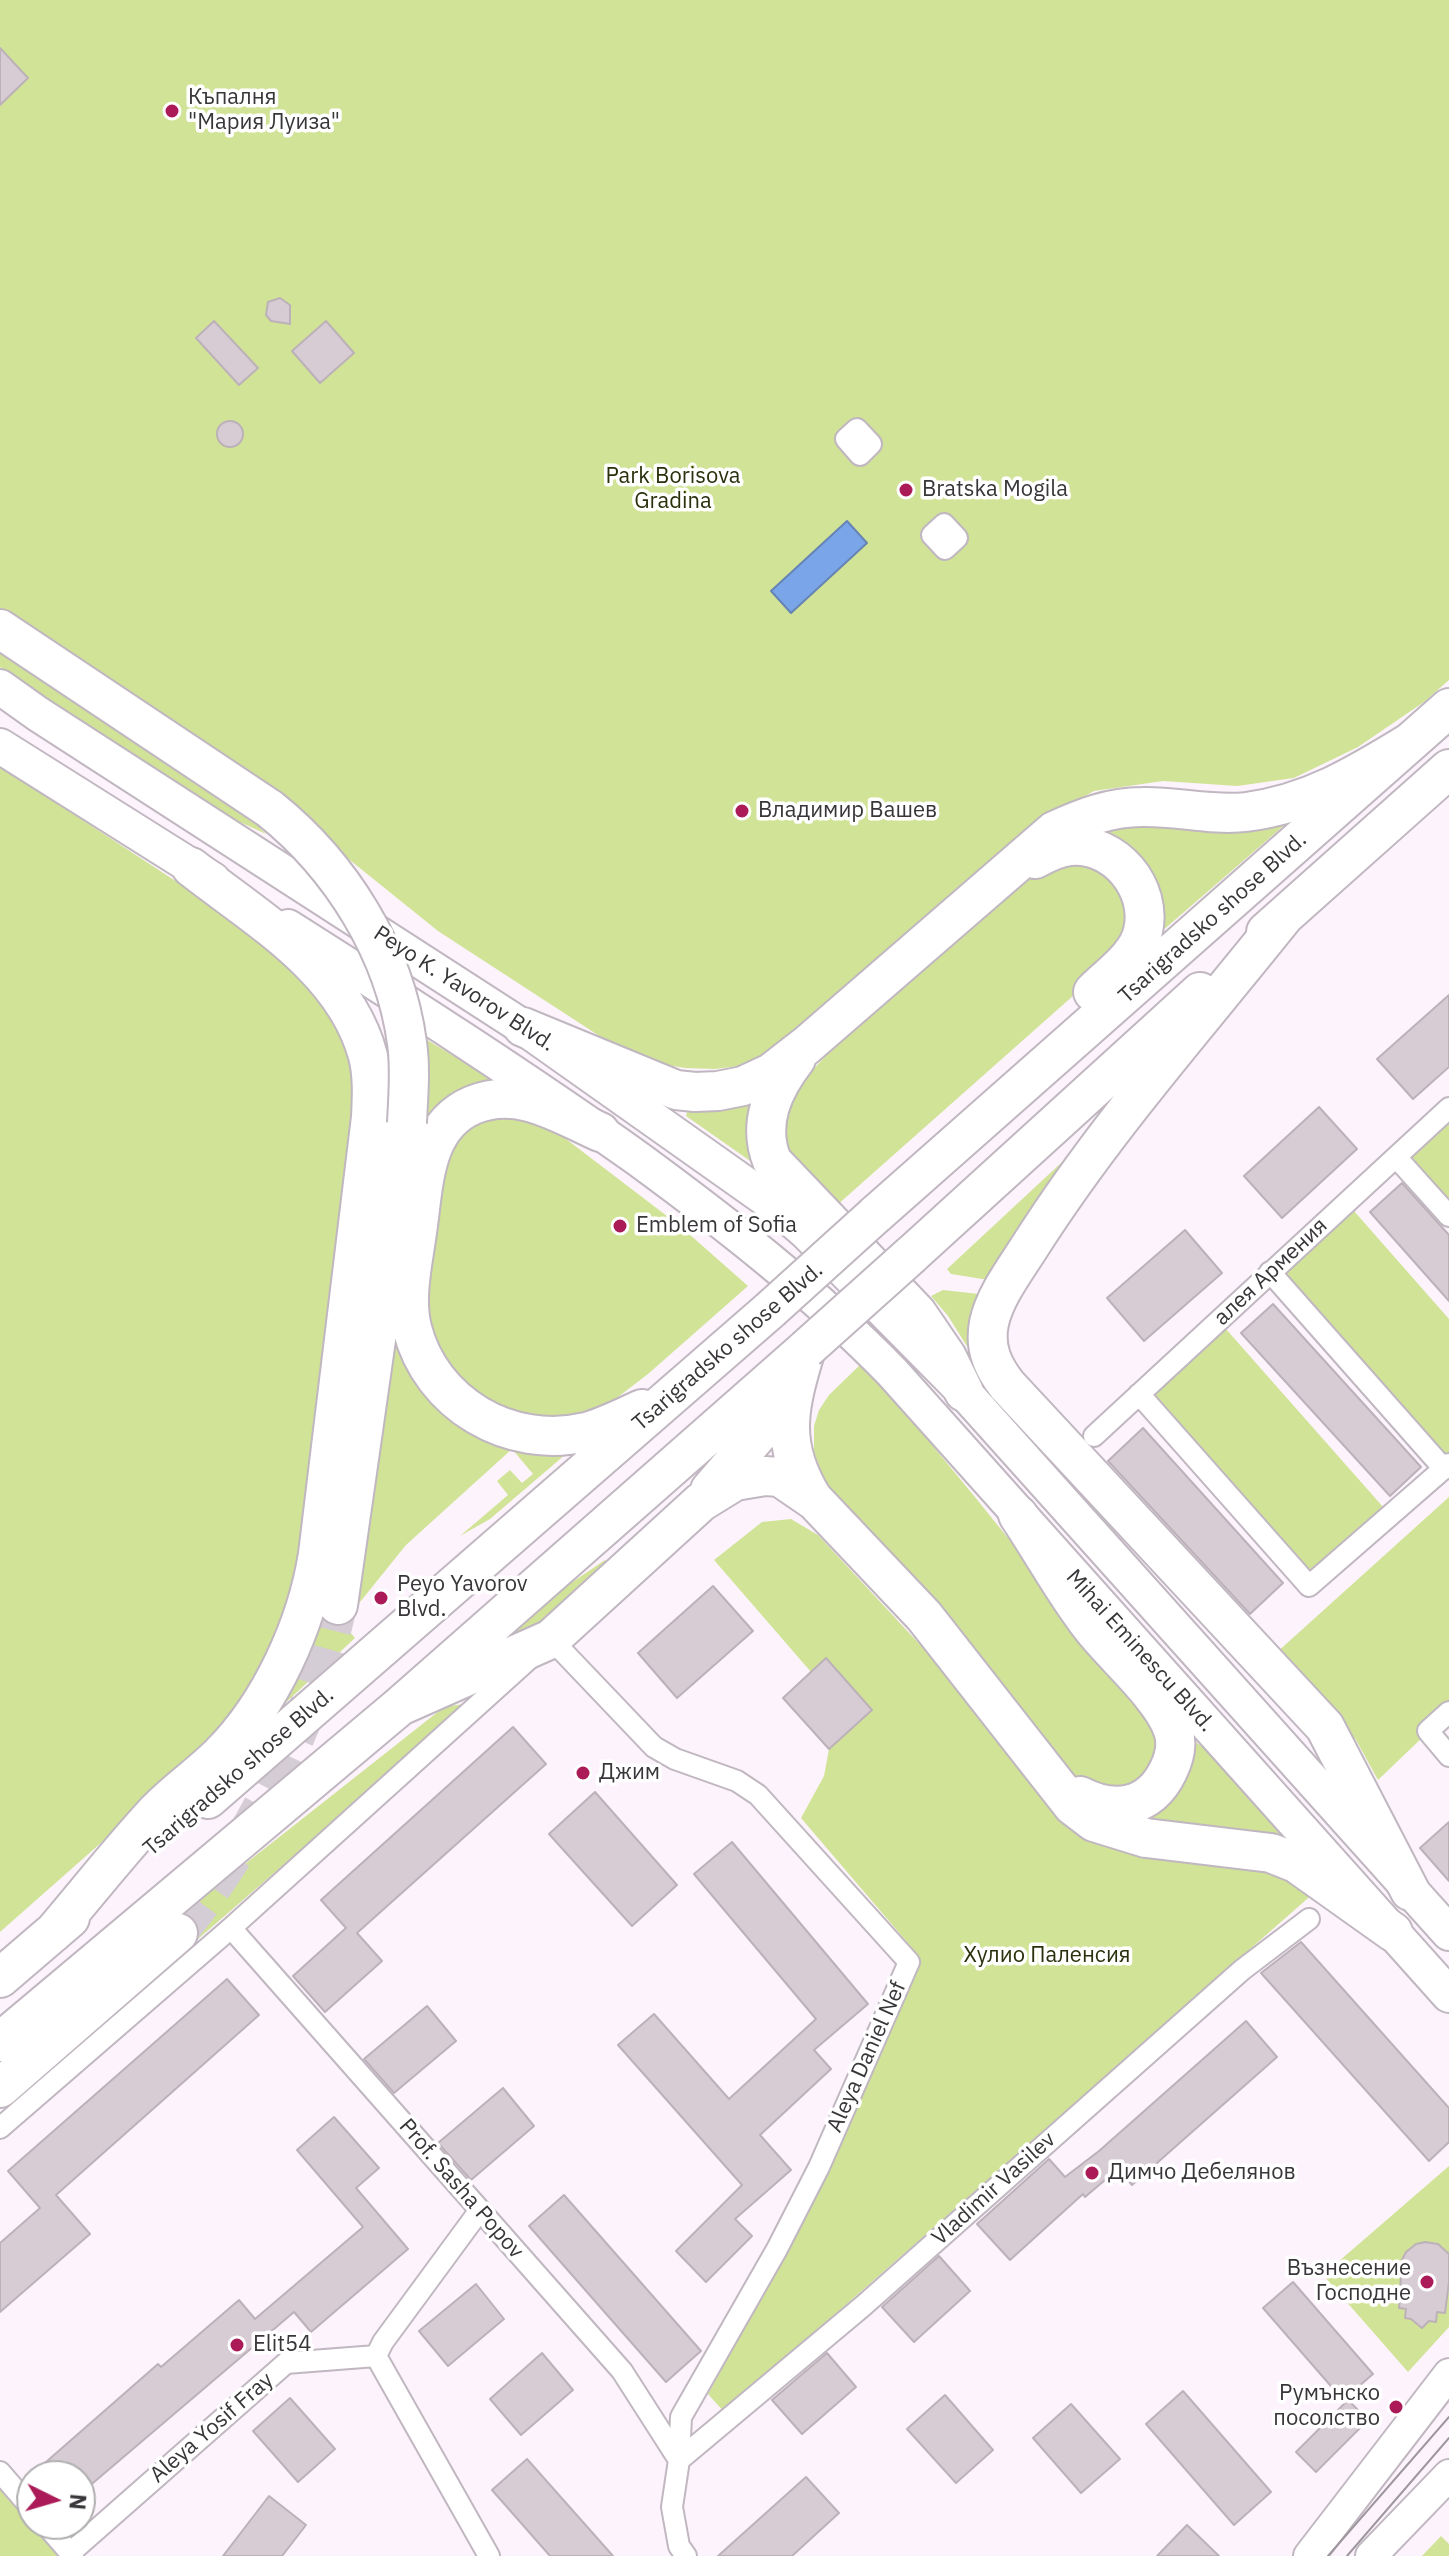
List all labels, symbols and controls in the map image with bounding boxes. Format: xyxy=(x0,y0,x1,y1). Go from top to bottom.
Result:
place label: Къпалня "Мария Луиза" xyxy=(188,85,340,136)
marker: Къпалня "Мария Луиза" xyxy=(163,102,181,120)
park label: Park Borisova Gradina xyxy=(605,464,741,516)
place label: Bratska Mogila xyxy=(922,477,1068,503)
marker: Bratska Mogila xyxy=(897,481,915,499)
place label: Владимир Вашев xyxy=(758,798,937,824)
marker: Владимир Вашев xyxy=(733,802,751,820)
street label: Tsarigradsko shose Blvd. xyxy=(1114,827,1312,1009)
street label: Peyo K. Yavorov Blvd. xyxy=(368,921,560,1057)
place label: Emblem of Sofia xyxy=(636,1213,797,1239)
street label: алея Армения xyxy=(1209,1213,1333,1331)
marker: Emblem of Sofia xyxy=(611,1217,629,1235)
street label: Tsarigradsko shose Blvd. xyxy=(627,1257,829,1437)
street label: Mihai Eminescu Blvd. xyxy=(1060,1564,1220,1738)
place label: Peyo Yavorov Blvd. xyxy=(397,1572,528,1624)
marker: Peyo Yavorov Blvd. xyxy=(372,1589,390,1607)
street label: Tsarigradsko shose Blvd. xyxy=(138,1682,340,1862)
place label: Джим xyxy=(599,1760,660,1786)
marker: Джим xyxy=(574,1764,592,1782)
park label: Хулио Паленсия xyxy=(963,1943,1131,1969)
street label: Aleya Daniel Nef xyxy=(822,1978,912,2136)
street label: Prof. Sasha Popov xyxy=(393,2114,529,2264)
street label: Vladimir Vasilev xyxy=(927,2127,1061,2251)
place label: Димчо Дебелянов xyxy=(1108,2160,1296,2186)
marker: Димчо Дебелянов xyxy=(1083,2164,1101,2182)
place label: Възнесение Господне xyxy=(1287,2256,1411,2308)
marker: Възнесение Господне xyxy=(1418,2273,1436,2291)
place label: Elit54 xyxy=(253,2332,311,2358)
marker: Elit54 xyxy=(228,2336,246,2354)
street label: Aleya Yosif Fray xyxy=(145,2367,279,2489)
place label: Румънско посолство xyxy=(1273,2381,1380,2432)
marker: Румънско посолство xyxy=(1387,2398,1405,2416)
north arrow xyxy=(16,2460,96,2540)
text: N xyxy=(63,2493,94,2511)

